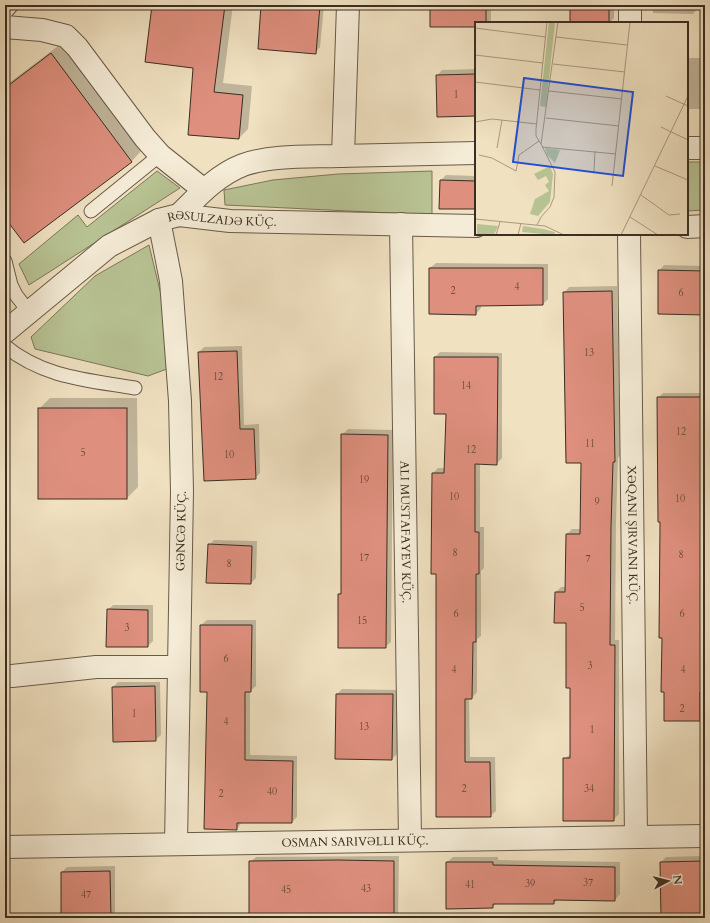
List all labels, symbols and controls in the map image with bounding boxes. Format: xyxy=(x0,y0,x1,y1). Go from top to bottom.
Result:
inset map xyxy=(475,22,688,235)
house number: 1 xyxy=(453,88,459,102)
street label: RƏSULZADƏ KÜÇ. xyxy=(166,207,277,230)
house number: 4 xyxy=(514,280,520,294)
house number: 2 xyxy=(450,284,456,298)
house number: 6 xyxy=(678,286,684,300)
house number: 13 xyxy=(584,346,594,360)
house number: 12 xyxy=(213,370,223,384)
house number: 14 xyxy=(461,379,471,393)
house number: 12 xyxy=(676,425,686,439)
house number: 11 xyxy=(585,437,595,451)
house number: 12 xyxy=(466,443,476,457)
house number: 5 xyxy=(80,446,86,460)
house number: 10 xyxy=(224,448,234,462)
street label: ALI MUSTAFAYEV KÜÇ. xyxy=(396,461,415,603)
street label: XƏQANI ŞIRVANI KÜÇ. xyxy=(624,465,642,605)
house number: 19 xyxy=(359,473,369,487)
house number: 10 xyxy=(449,490,459,504)
street label: GƏNCƏ KÜÇ. xyxy=(171,491,190,571)
house number: 10 xyxy=(675,492,685,506)
house number: 9 xyxy=(594,495,600,509)
house number: 8 xyxy=(452,546,458,560)
house number: 8 xyxy=(678,548,684,562)
house number: 17 xyxy=(359,551,369,565)
house number: 7 xyxy=(585,552,591,566)
house number: 8 xyxy=(226,557,232,571)
house number: 5 xyxy=(579,601,585,615)
house number: 6 xyxy=(453,607,459,621)
house number: 6 xyxy=(679,607,685,621)
house number: 15 xyxy=(357,614,367,628)
house number: 3 xyxy=(124,621,130,635)
house number: 6 xyxy=(223,652,229,666)
house number: 3 xyxy=(587,659,593,673)
house number: 4 xyxy=(451,663,457,677)
house number: 4 xyxy=(680,663,686,677)
house number: 2 xyxy=(679,702,685,716)
house number: 1 xyxy=(131,707,137,721)
house number: 4 xyxy=(223,715,229,729)
house number: 13 xyxy=(359,720,369,734)
house number: 1 xyxy=(589,723,595,737)
house number: 2 xyxy=(461,782,467,796)
house number: 34 xyxy=(584,782,594,796)
house number: 40 xyxy=(267,785,277,799)
house number: 2 xyxy=(218,787,224,801)
street label: OSMAN SARIVƏLLI KÜÇ. xyxy=(281,832,429,851)
north arrow xyxy=(648,861,688,901)
text: N xyxy=(669,874,686,886)
house number: 37 xyxy=(583,876,593,890)
house number: 39 xyxy=(525,877,535,891)
house number: 41 xyxy=(465,878,475,892)
house number: 43 xyxy=(361,882,371,896)
house number: 45 xyxy=(281,883,291,897)
house number: 47 xyxy=(81,888,91,902)

